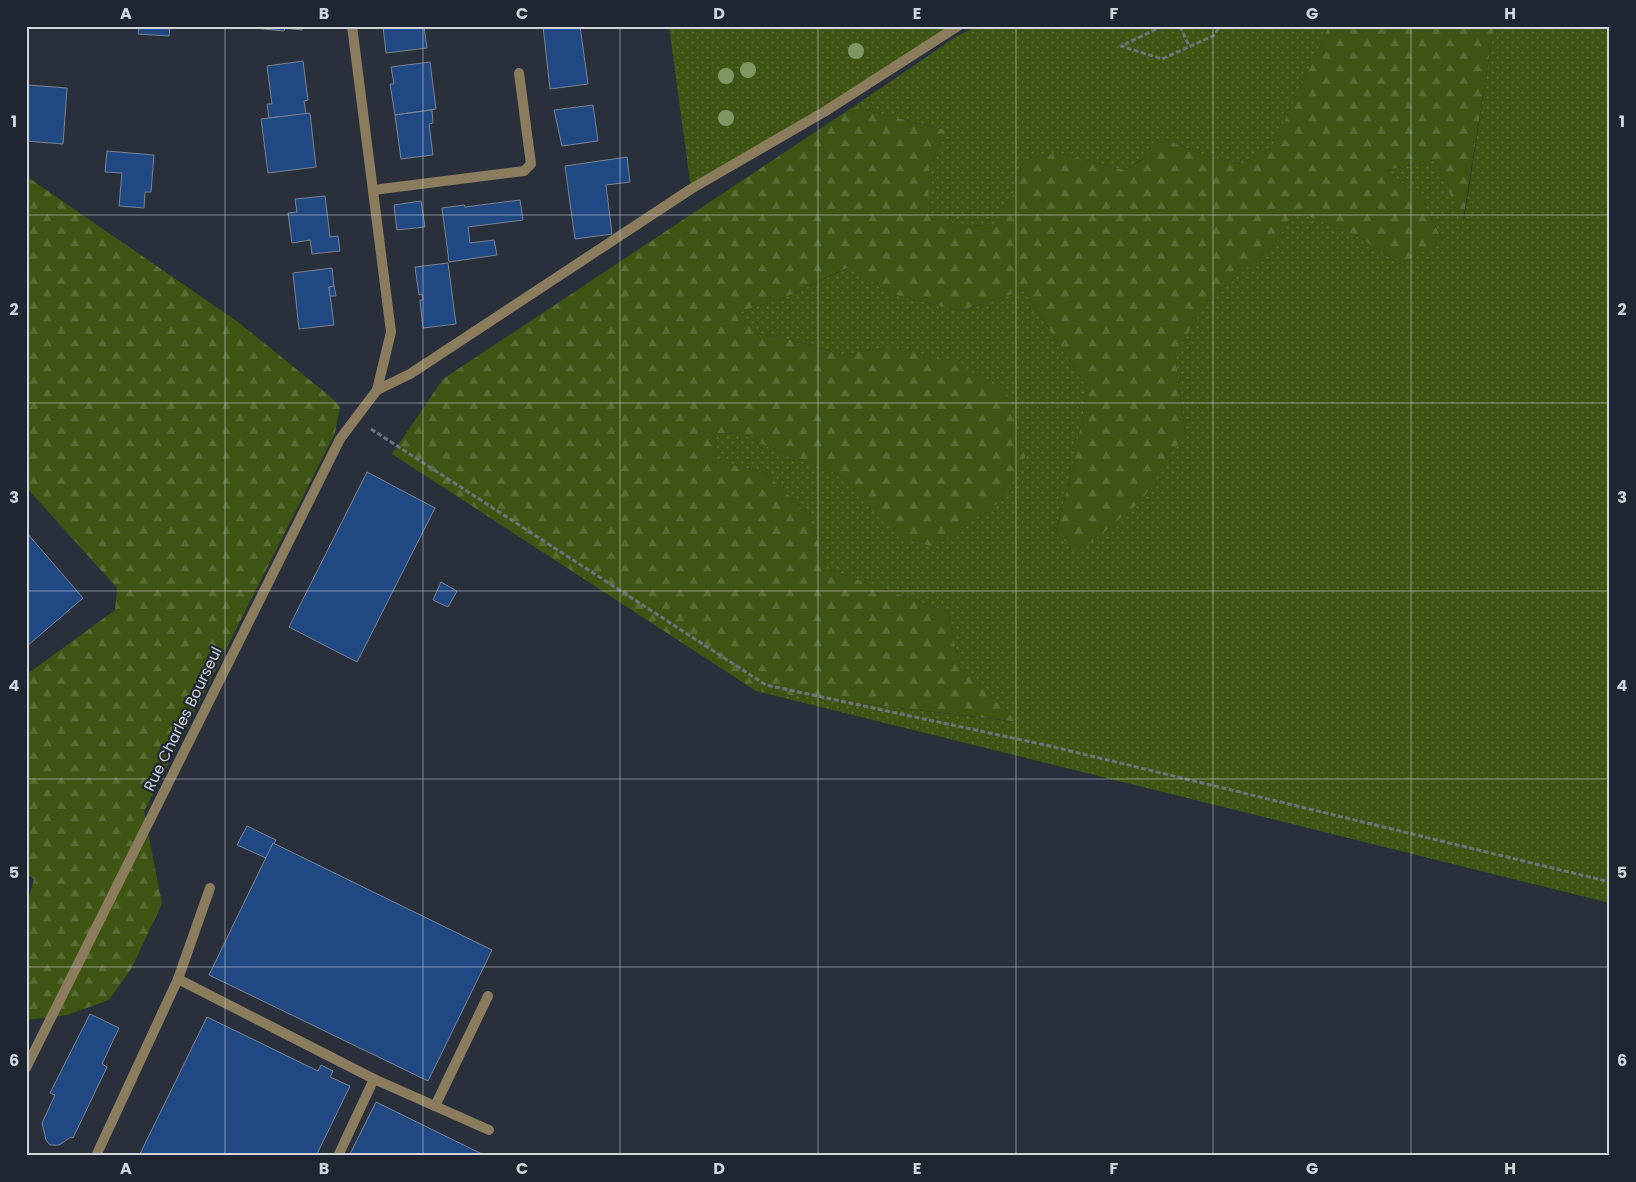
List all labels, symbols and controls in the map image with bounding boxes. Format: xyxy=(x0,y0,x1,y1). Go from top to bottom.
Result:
text: A xyxy=(120,2,132,25)
text: B xyxy=(319,2,329,25)
text: C xyxy=(516,2,528,25)
text: D xyxy=(713,2,725,25)
text: E xyxy=(913,2,921,25)
text: F xyxy=(1110,2,1119,25)
text: G xyxy=(1306,2,1318,25)
text: H xyxy=(1504,2,1516,25)
text: 1 xyxy=(11,110,17,133)
text: 1 xyxy=(1619,110,1625,133)
text: 2 xyxy=(9,298,19,321)
text: 2 xyxy=(1617,298,1627,321)
text: 3 xyxy=(9,486,19,509)
text: 3 xyxy=(1617,486,1627,509)
street label: Rue Charles Bourseul xyxy=(138,643,227,794)
text: 4 xyxy=(9,674,20,697)
text: 4 xyxy=(1617,674,1628,697)
text: 5 xyxy=(9,861,19,884)
text: 5 xyxy=(1617,861,1627,884)
text: 6 xyxy=(9,1049,19,1072)
text: 6 xyxy=(1617,1049,1627,1072)
text: A xyxy=(120,1157,132,1180)
text: B xyxy=(319,1157,329,1180)
text: C xyxy=(516,1157,528,1180)
text: D xyxy=(713,1157,725,1180)
text: E xyxy=(913,1157,921,1180)
text: F xyxy=(1110,1157,1119,1180)
text: G xyxy=(1306,1157,1318,1180)
text: H xyxy=(1504,1157,1516,1180)

